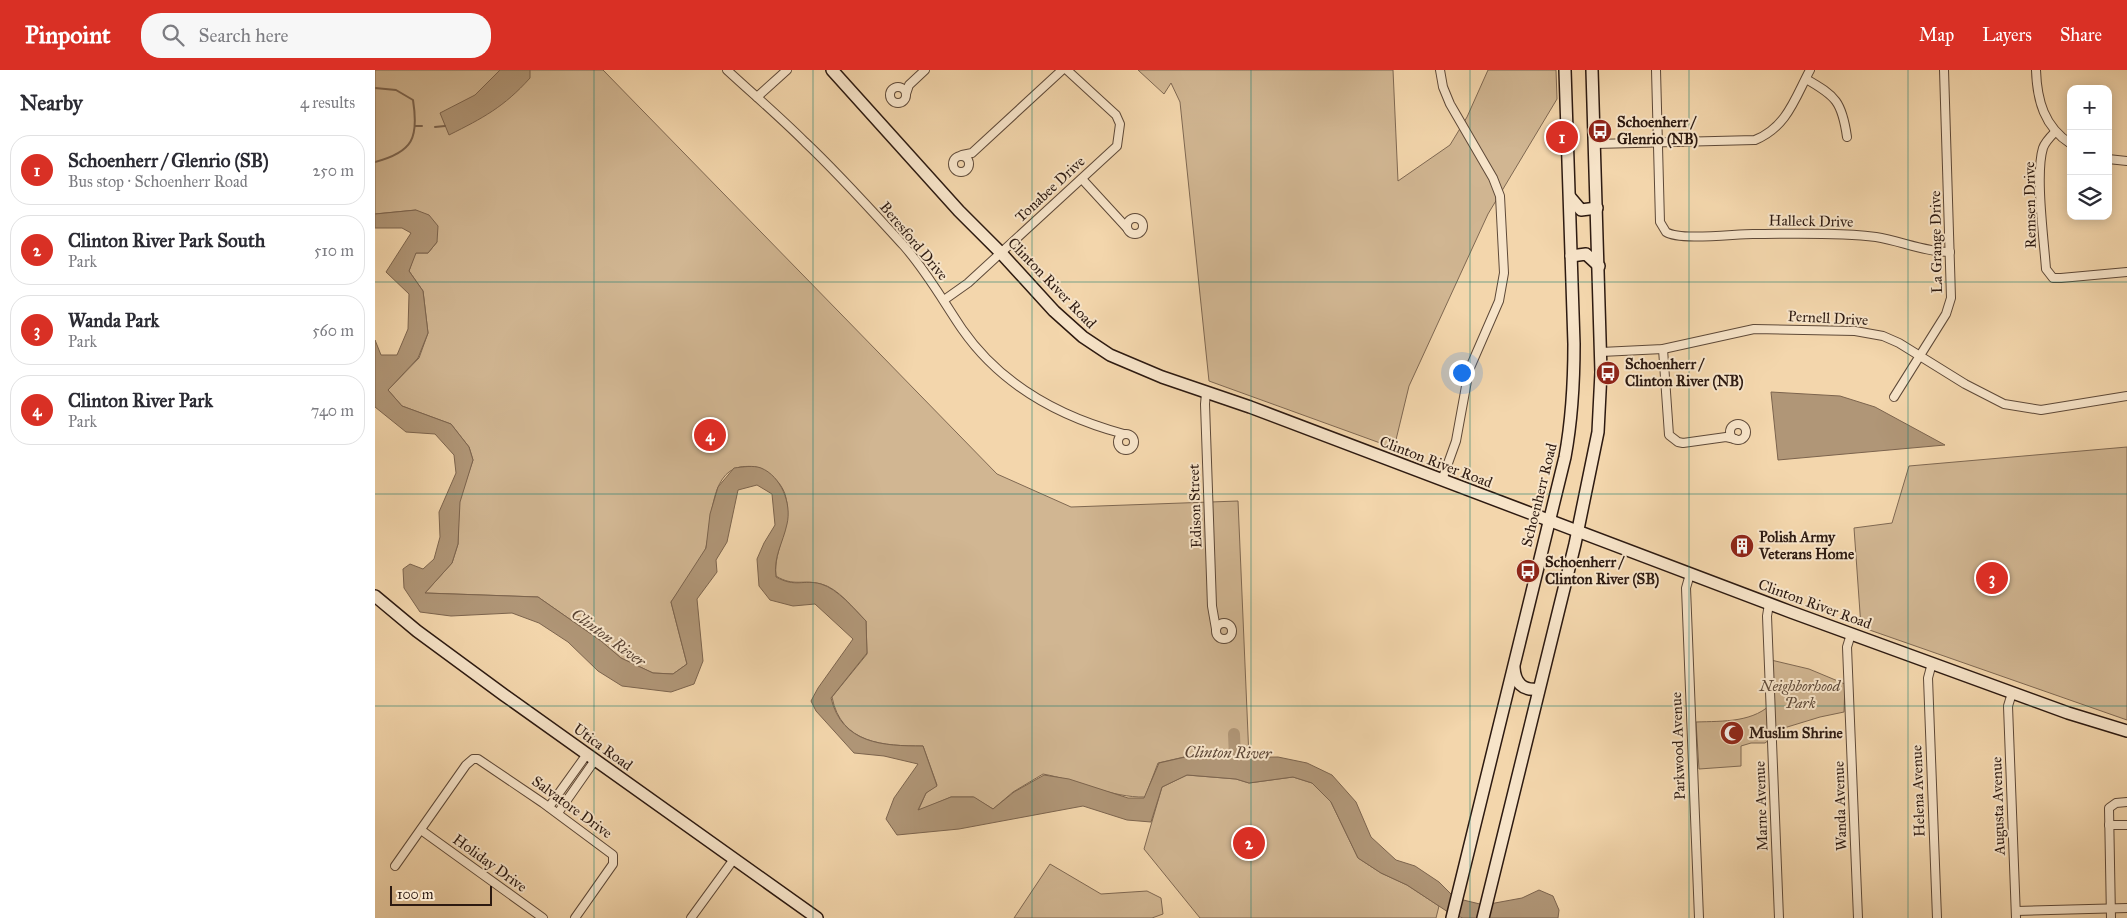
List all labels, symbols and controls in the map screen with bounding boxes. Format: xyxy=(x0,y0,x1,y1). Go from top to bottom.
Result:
search box xyxy=(141,13,491,58)
text: Pinpoint xyxy=(25,20,111,50)
icon: search xyxy=(159,21,187,49)
text: Search here xyxy=(199,24,289,47)
text: Map xyxy=(1919,24,1954,46)
text: Layers xyxy=(1982,24,2032,46)
text: Share xyxy=(2060,24,2102,46)
map controls xyxy=(2067,85,2112,220)
button: + xyxy=(2067,85,2112,130)
text: Nearby xyxy=(20,90,83,116)
text: 4 results xyxy=(300,93,355,112)
place label: Schoenherr / Glenrio (NB) xyxy=(1617,113,1698,149)
pin: 1 xyxy=(1546,118,1578,156)
bus stop icon: Schoenherr / Glenrio (NB) xyxy=(1587,118,1613,144)
button: − xyxy=(2067,130,2112,175)
text: Schoenherr / Glenrio (SB) xyxy=(68,149,269,172)
street label: Tonabee Drive xyxy=(1011,152,1089,226)
text: 1 xyxy=(34,161,40,180)
text: 250 m xyxy=(313,161,354,180)
street label: Remsen Drive xyxy=(2020,161,2040,249)
text: Bus stop · Schoenherr Road xyxy=(68,172,248,191)
button: layers xyxy=(2067,175,2112,220)
street label: La Grange Drive xyxy=(1926,190,1946,294)
street label: Beresford Drive xyxy=(876,198,952,284)
street label: Halleck Drive xyxy=(1768,211,1854,231)
text: Clinton River Park South xyxy=(68,229,265,252)
street label: Clinton River Road xyxy=(1004,234,1100,333)
text: 2 xyxy=(33,241,41,260)
text: 510 m xyxy=(314,241,354,260)
text: Park xyxy=(68,252,97,271)
street label: Pernell Drive xyxy=(1787,307,1869,329)
text: Wanda Park xyxy=(68,309,159,332)
text: 3 xyxy=(34,321,40,340)
text: 560 m xyxy=(312,321,354,340)
text: Park xyxy=(68,332,97,351)
place label: Schoenherr / Clinton River (NB) xyxy=(1625,355,1744,391)
your location xyxy=(1449,360,1475,386)
bus stop icon: Schoenherr / Clinton River (NB) xyxy=(1595,360,1621,386)
text: Clinton River Park xyxy=(68,389,213,412)
text: 4 xyxy=(33,401,41,420)
text: 740 m xyxy=(311,401,354,420)
text: Park xyxy=(68,412,97,431)
pin: 4 xyxy=(694,416,726,454)
street label: Clinton River Road xyxy=(1377,432,1495,492)
street label: Schoenherr Road xyxy=(1517,441,1561,549)
street label: Edison Street xyxy=(1185,463,1205,548)
place label: Polish Army Veterans Home xyxy=(1758,528,1855,563)
building icon: Polish Army Veterans Home xyxy=(1729,533,1755,559)
place label: Schoenherr / Clinton River (SB) xyxy=(1545,553,1659,589)
bus stop icon: Schoenherr / Clinton River (SB) xyxy=(1515,558,1541,584)
pin: 3 xyxy=(1976,559,2008,597)
street label: Clinton River Road xyxy=(1756,575,1875,633)
water label: Clinton River xyxy=(568,604,651,671)
park label: Neighborhood Park xyxy=(1759,677,1842,712)
street label: Parkwood Avenue xyxy=(1667,692,1689,800)
street label: Utica Road xyxy=(570,720,636,775)
mosque icon: Muslim Shrine xyxy=(1719,720,1745,746)
place label: Muslim Shrine xyxy=(1749,724,1844,742)
water label: Clinton River xyxy=(1184,742,1273,763)
street label: Helena Avenue xyxy=(1907,745,1929,837)
street label: Augusta Avenue xyxy=(1987,756,2009,857)
street label: Marne Avenue xyxy=(1750,761,1772,851)
street label: Wanda Avenue xyxy=(1829,761,1851,851)
street label: Salvatore Drive xyxy=(528,772,616,842)
pin: 2 xyxy=(1233,824,1265,862)
street label: Holiday Drive xyxy=(449,830,531,896)
scale bar xyxy=(390,883,493,906)
text: 100 m xyxy=(397,886,434,903)

